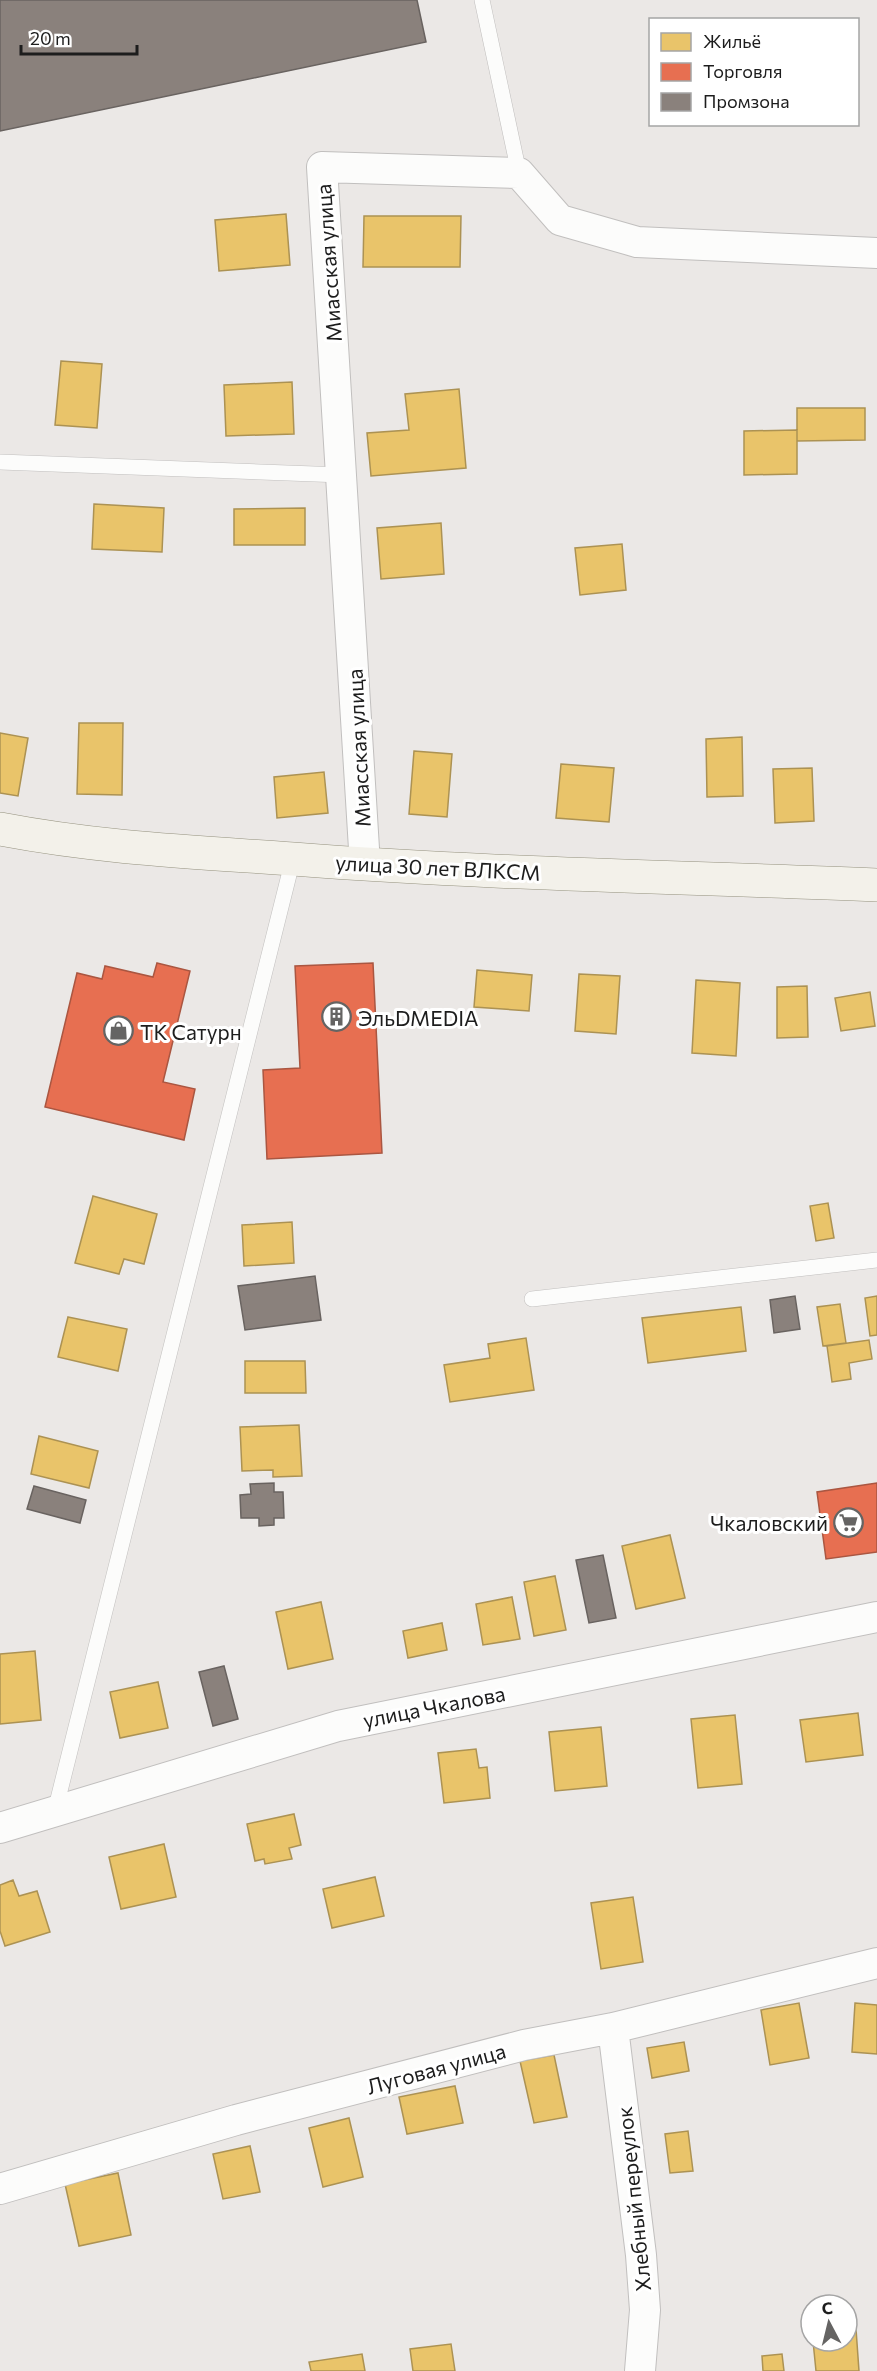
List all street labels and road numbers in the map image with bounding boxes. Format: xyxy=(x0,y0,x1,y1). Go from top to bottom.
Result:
street label: Миасская улица xyxy=(310,183,346,343)
street label: Миасская улица xyxy=(341,668,375,828)
street label: улица 30 лет ВЛКСМ xyxy=(335,849,541,885)
street label: улица Чкалова xyxy=(361,1680,507,1732)
street label: Луговая улица xyxy=(364,2037,508,2099)
street label: Хлебный переулок xyxy=(611,2105,655,2293)

